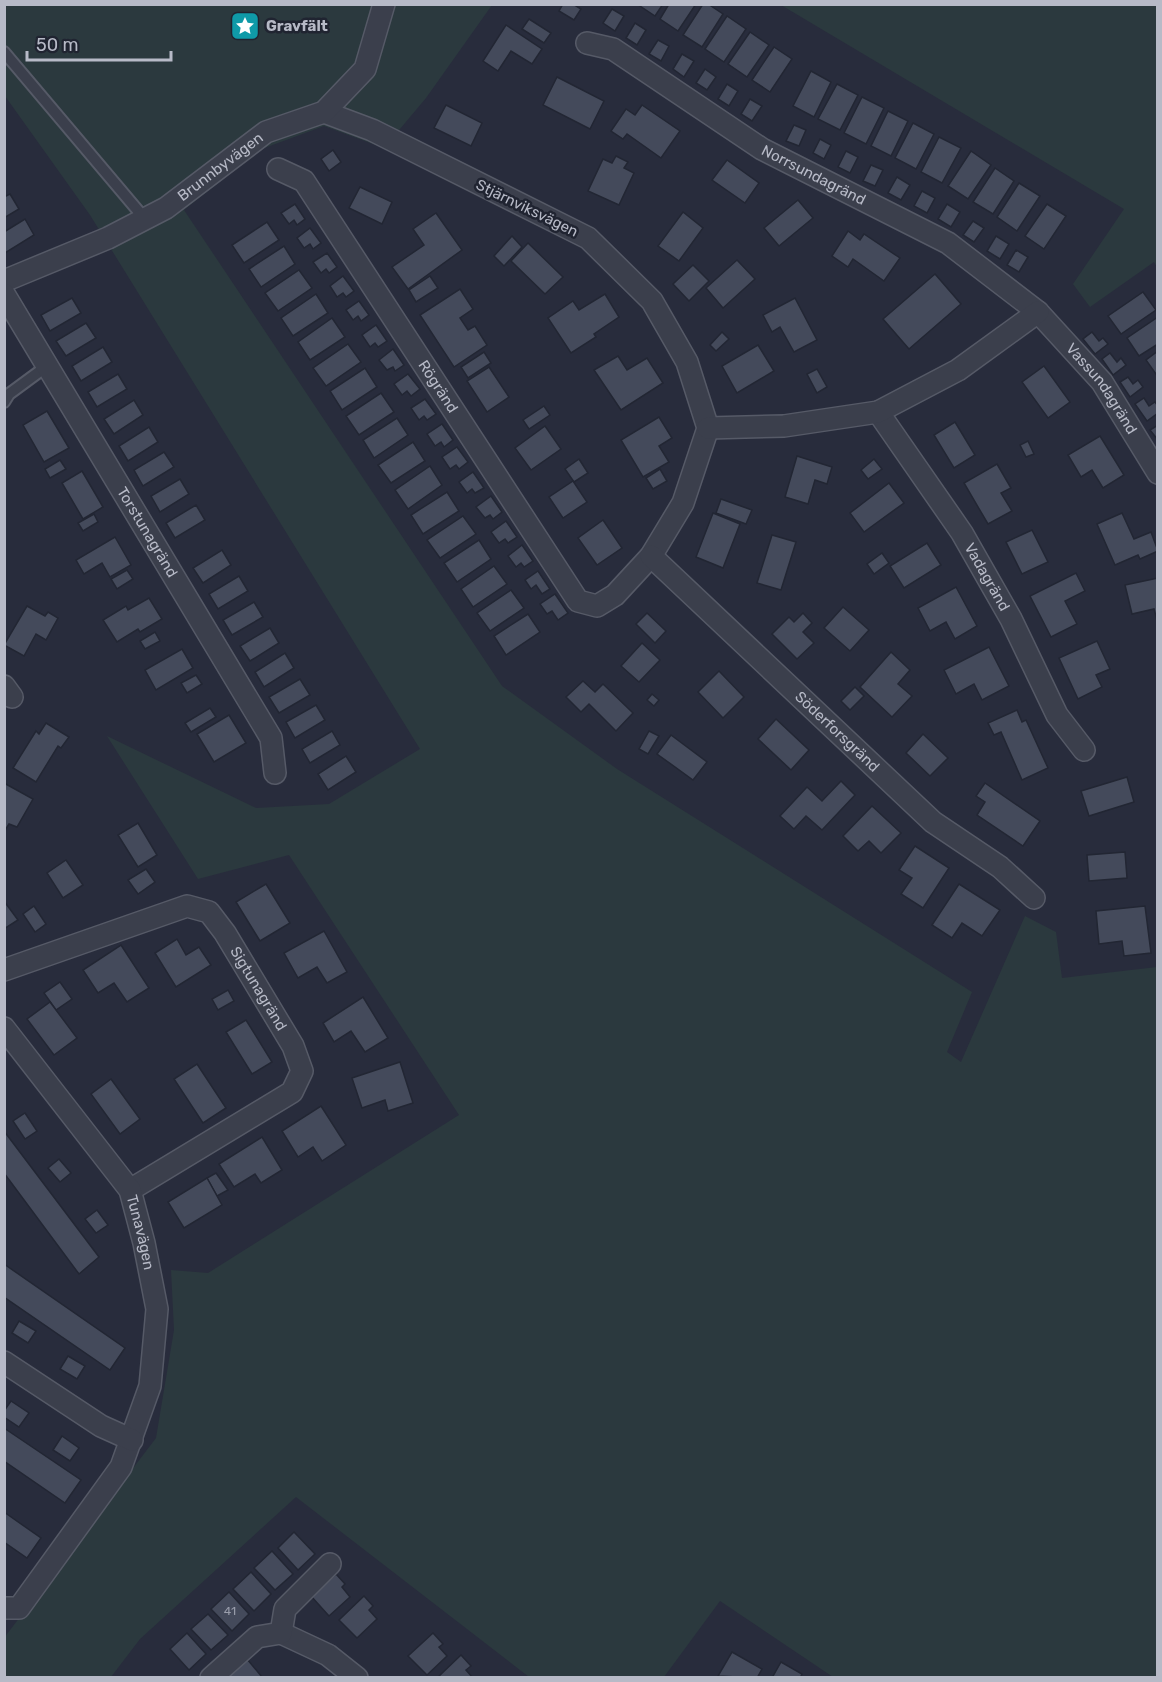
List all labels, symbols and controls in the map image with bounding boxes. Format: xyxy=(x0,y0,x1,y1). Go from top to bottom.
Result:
place icon: Gravfält xyxy=(229,10,261,42)
place label: Gravfält xyxy=(266,17,328,35)
scale bar xyxy=(27,24,171,62)
text: 50 m xyxy=(36,34,79,56)
street label: Brunnbyvägen xyxy=(174,129,267,205)
street label: Norrsundagränd xyxy=(759,141,869,209)
street label: Stjärnviksvägen xyxy=(473,175,581,241)
street label: Vassundagränd xyxy=(1062,340,1141,437)
street label: Rögränd xyxy=(414,357,462,416)
street label: Torstunagränd xyxy=(113,484,181,581)
street label: Vadagränd xyxy=(961,540,1014,614)
street label: Söderforsgränd xyxy=(791,688,883,776)
street label: Sigtunagränd xyxy=(226,943,291,1034)
street label: Tunavägen xyxy=(123,1193,158,1271)
house number: 41 xyxy=(224,1604,236,1618)

